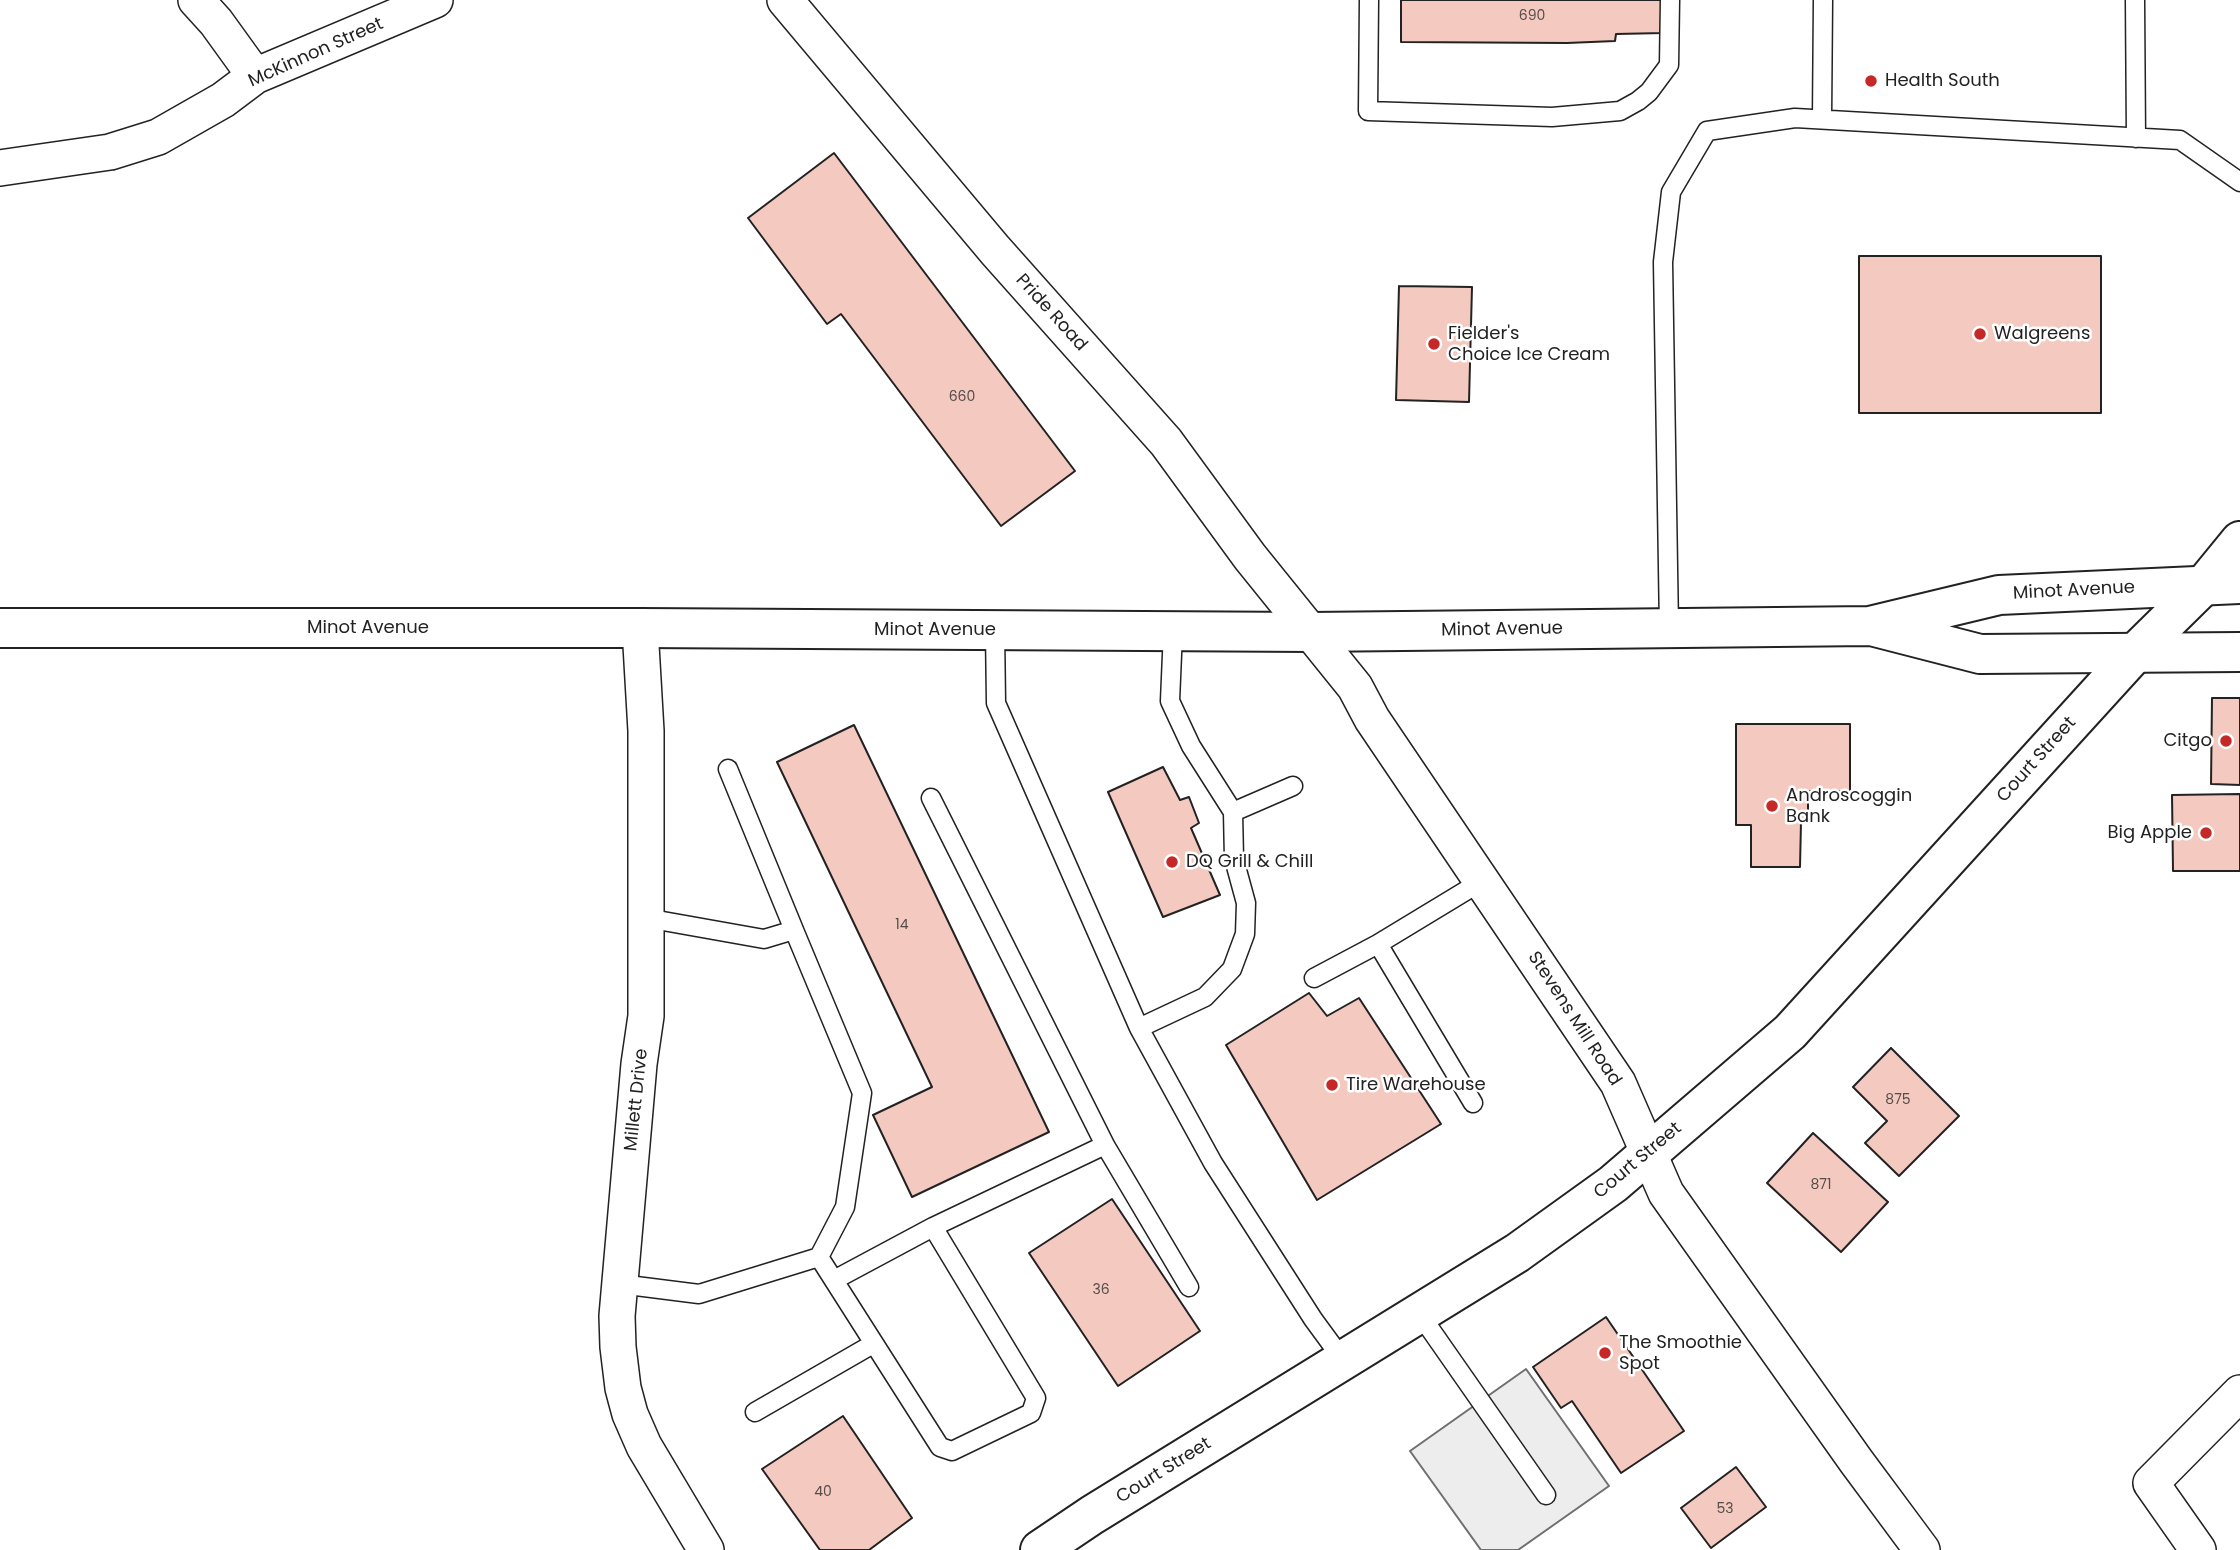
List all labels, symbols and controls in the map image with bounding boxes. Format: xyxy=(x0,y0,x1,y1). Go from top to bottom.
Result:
house number: 690 xyxy=(1519,8,1545,24)
street label: McKinnon Street xyxy=(245,14,387,92)
place label: Health South xyxy=(1885,70,2000,92)
marker: Health South xyxy=(1863,73,1879,89)
street label: Pride Road xyxy=(1011,270,1091,356)
place label: Fielder's Choice Ice Cream xyxy=(1448,323,1610,366)
place label: Walgreens xyxy=(1994,323,2090,345)
marker: Walgreens xyxy=(1972,326,1988,342)
marker: Fielder's Choice Ice Cream xyxy=(1426,336,1442,352)
house number: 660 xyxy=(949,389,975,405)
street label: Minot Avenue xyxy=(2013,577,2135,605)
street label: Minot Avenue xyxy=(307,617,429,639)
street label: Minot Avenue xyxy=(1441,618,1563,642)
street label: Minot Avenue xyxy=(874,619,996,641)
street label: Court Street xyxy=(1993,713,2081,807)
place label: Citgo xyxy=(2163,730,2212,752)
marker: Citgo xyxy=(2218,733,2234,749)
place label: Androscoggin Bank xyxy=(1786,785,1912,828)
marker: Androscoggin Bank xyxy=(1764,798,1780,814)
place label: Big Apple xyxy=(2108,822,2192,844)
marker: Big Apple xyxy=(2198,825,2214,841)
place label: DQ Grill & Chill xyxy=(1186,851,1313,873)
marker: DQ Grill & Chill xyxy=(1164,854,1180,870)
house number: 14 xyxy=(895,917,909,933)
street label: Stevens Mill Road xyxy=(1523,948,1625,1090)
street label: Millett Drive xyxy=(621,1048,653,1152)
place label: Tire Warehouse xyxy=(1346,1074,1486,1096)
marker: Tire Warehouse xyxy=(1324,1077,1340,1093)
house number: 875 xyxy=(1885,1092,1911,1108)
street label: Court Street xyxy=(1590,1118,1686,1204)
house number: 871 xyxy=(1811,1177,1831,1193)
house number: 36 xyxy=(1092,1282,1110,1298)
place label: The Smoothie Spot xyxy=(1619,1332,1742,1374)
marker: The Smoothie Spot xyxy=(1597,1345,1613,1361)
street label: Court Street xyxy=(1113,1433,1215,1509)
house number: 40 xyxy=(814,1484,832,1500)
house number: 53 xyxy=(1716,1501,1734,1517)

